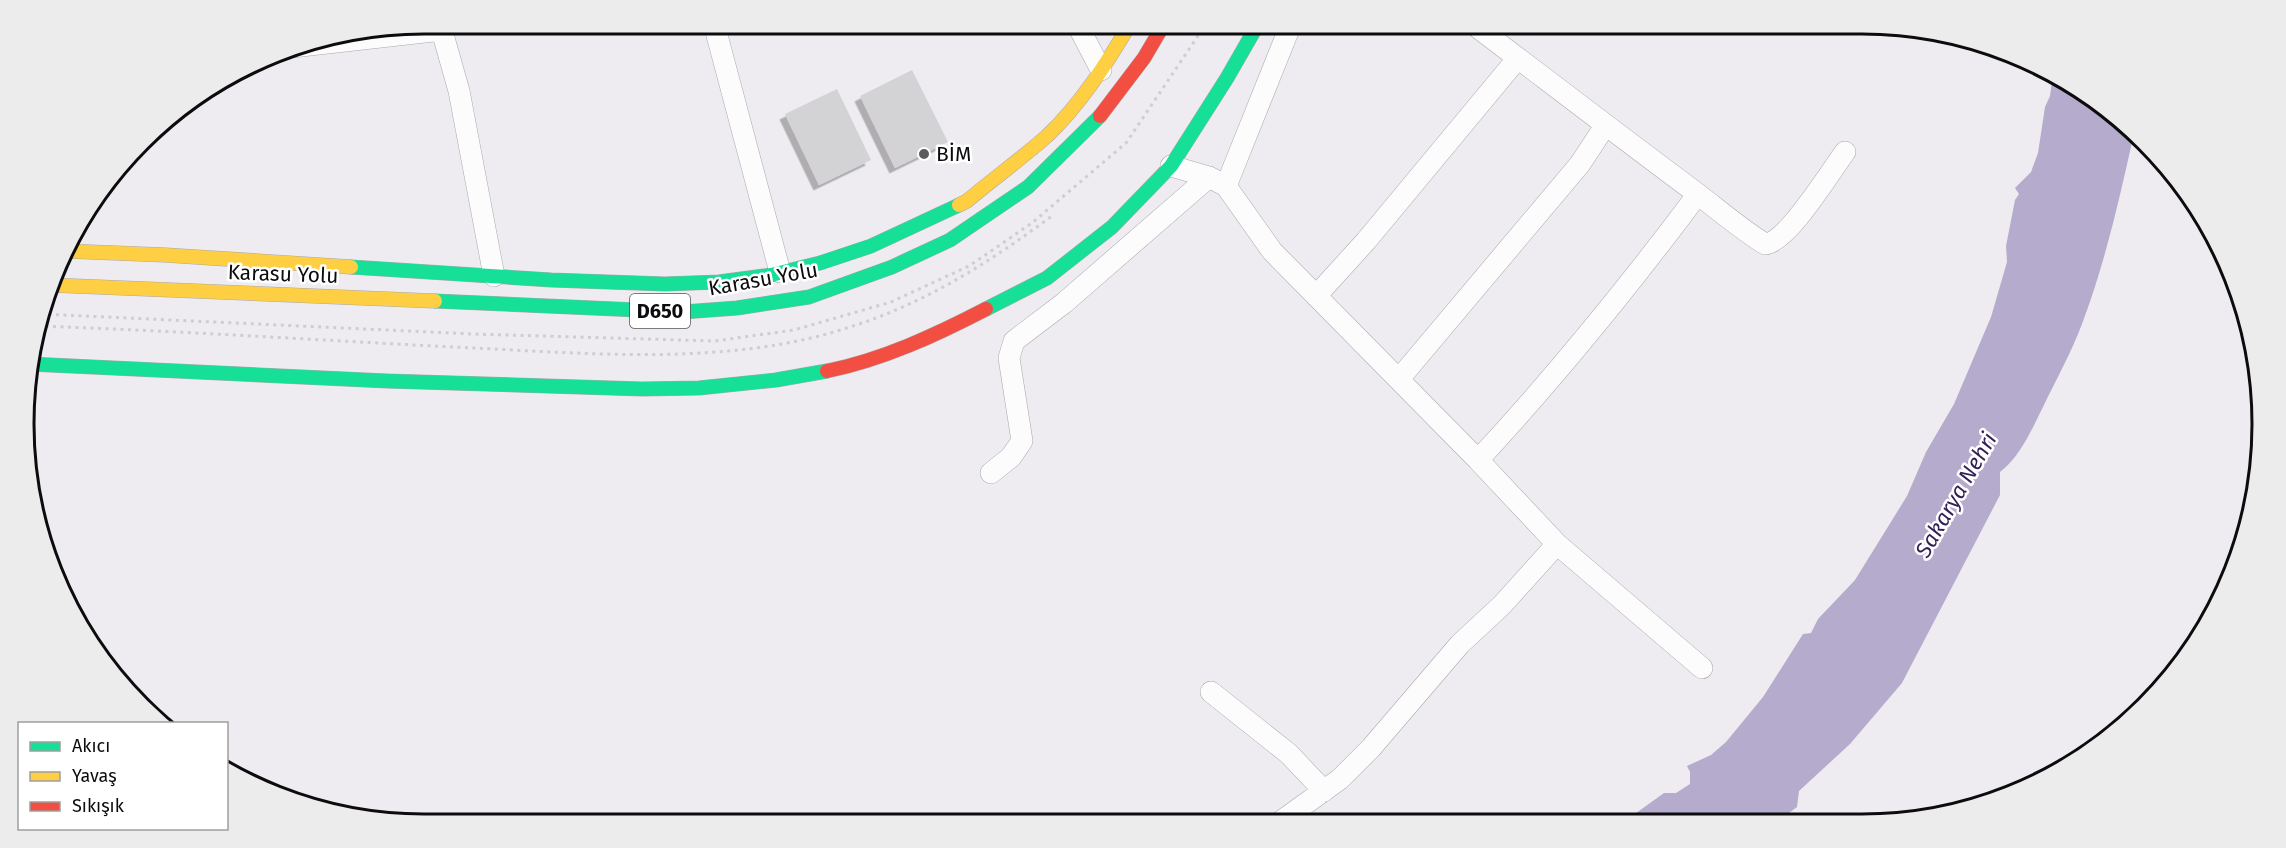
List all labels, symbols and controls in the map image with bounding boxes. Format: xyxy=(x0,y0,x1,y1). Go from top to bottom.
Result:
place label: BİM xyxy=(936,141,971,167)
marker: BİM xyxy=(917,147,931,161)
street label: Karasu Yolu xyxy=(706,257,820,301)
street label: Karasu Yolu xyxy=(227,259,339,289)
road number: D650 xyxy=(630,294,690,328)
water label: Sakarya Nehri xyxy=(1909,428,2003,563)
legend xyxy=(18,722,228,830)
text: Akıcı xyxy=(72,735,110,757)
text: Yavaş xyxy=(72,765,117,787)
text: Sıkışık xyxy=(72,795,125,817)

